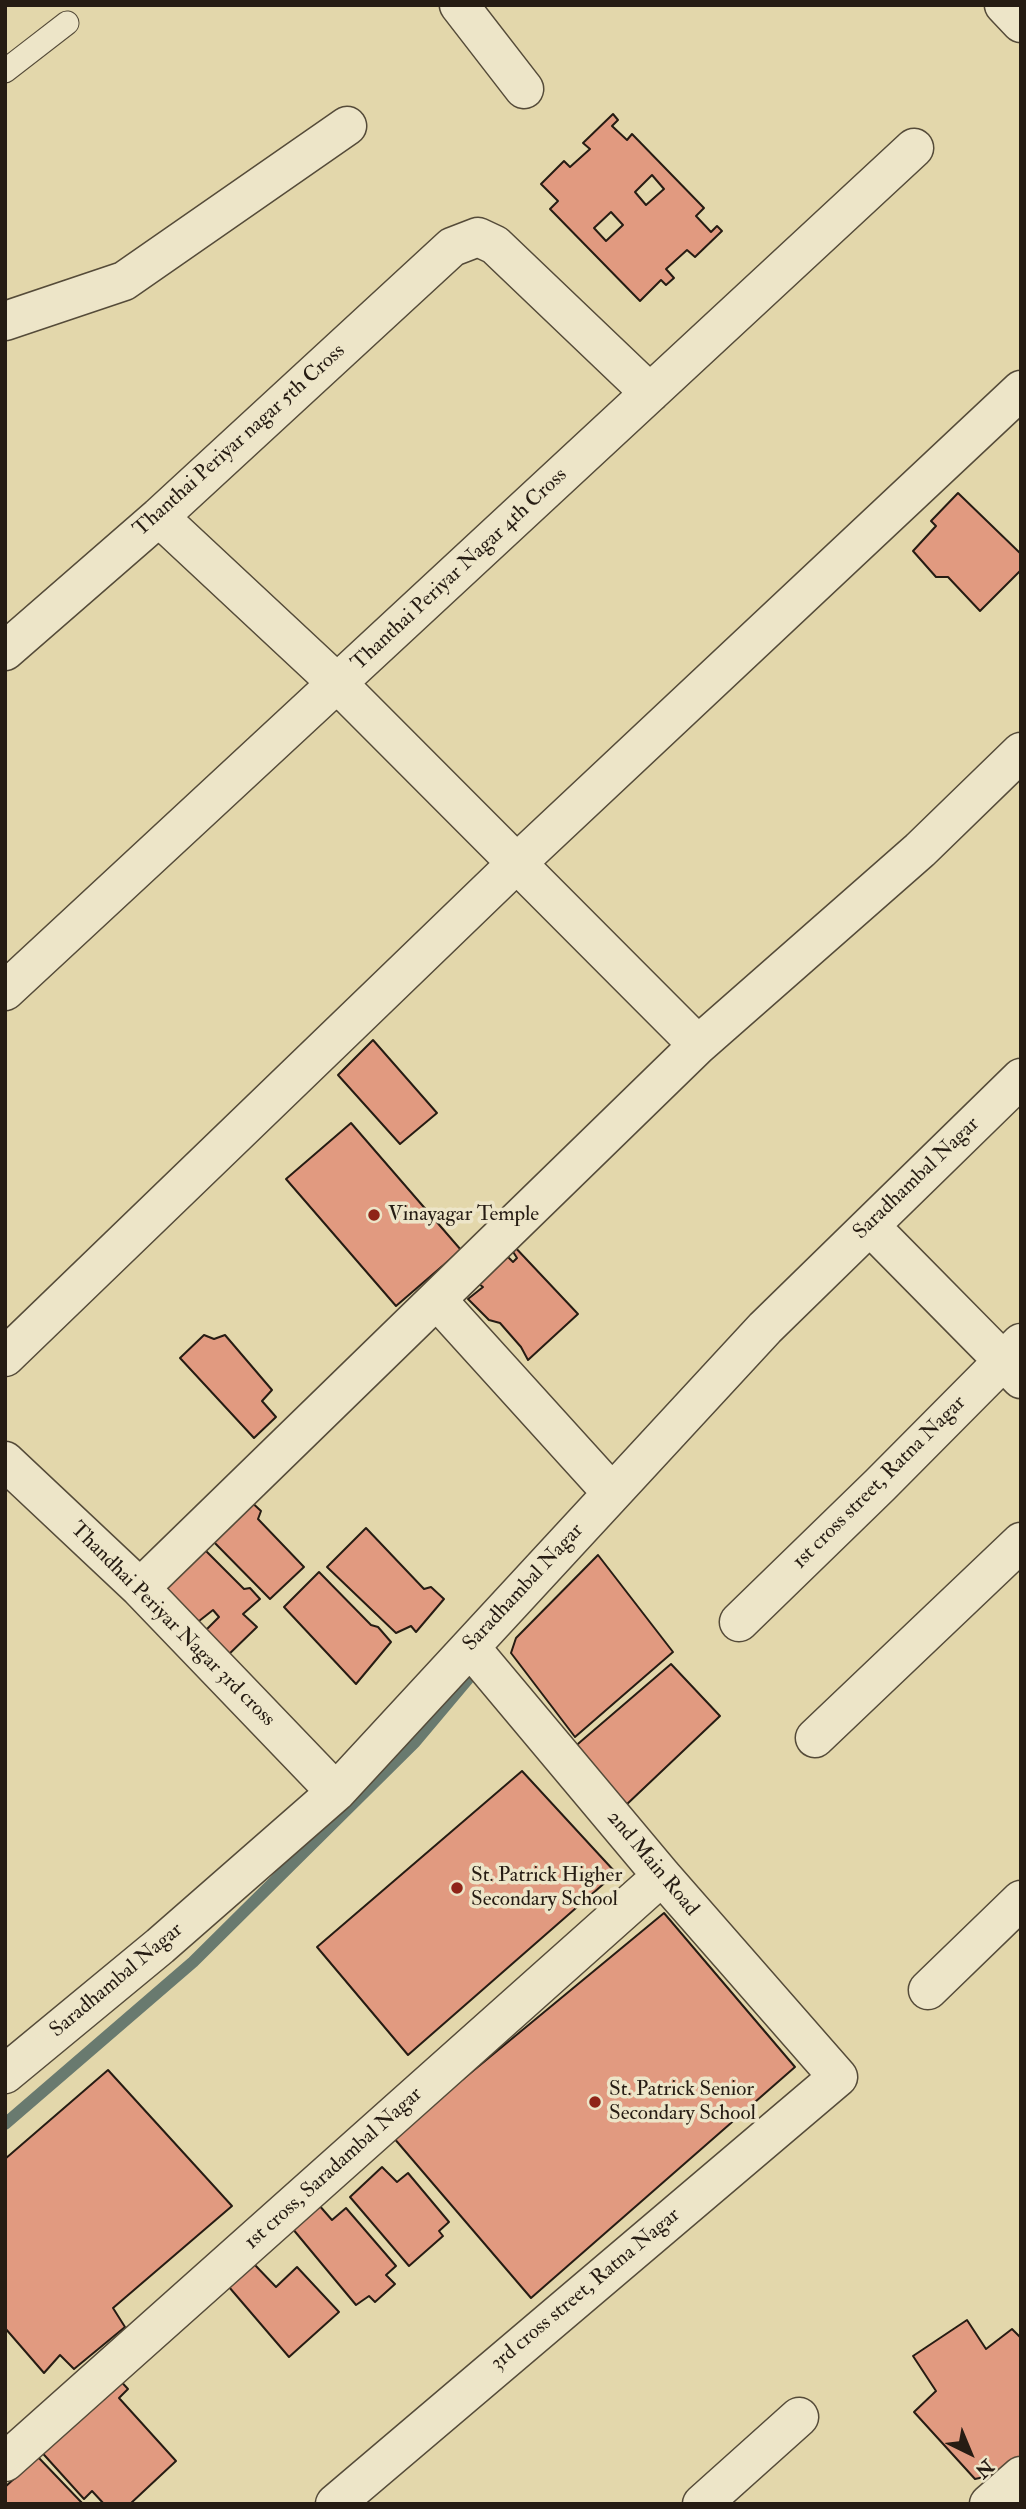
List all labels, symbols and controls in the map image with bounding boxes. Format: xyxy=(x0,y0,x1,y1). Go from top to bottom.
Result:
street label: Thanthai Periyar nagar 5th Cross xyxy=(129,339,351,543)
street label: Thanthai Periyar Nagar 4th Cross xyxy=(347,463,573,677)
street label: Saradhambal Nagar xyxy=(849,1112,985,1246)
place label: Vinayagar Temple xyxy=(388,1202,539,1228)
marker: Vinayagar Temple xyxy=(366,1207,382,1223)
street label: 1st cross street, Ratna Nagar xyxy=(788,1391,972,1575)
street label: Thandhai Periyar Nagar 3rd cross xyxy=(64,1517,280,1733)
street label: Saradhambal Nagar xyxy=(458,1519,590,1657)
street label: 2nd Main Road xyxy=(601,1806,703,1922)
place label: St. Patrick Higher Secondary School xyxy=(471,1863,622,1913)
marker: St. Patrick Higher Secondary School xyxy=(449,1880,465,1896)
street label: Saradhambal Nagar xyxy=(46,1918,188,2044)
place label: St. Patrick Senior Secondary School xyxy=(609,2077,756,2127)
street label: 1st cross, Saradambal Nagar xyxy=(240,2083,428,2255)
marker: St. Patrick Senior Secondary School xyxy=(587,2094,603,2110)
street label: 3rd cross street, Ratna Nagar xyxy=(486,2203,686,2377)
north arrow xyxy=(935,2418,1005,2488)
text: N xyxy=(970,2454,999,2483)

